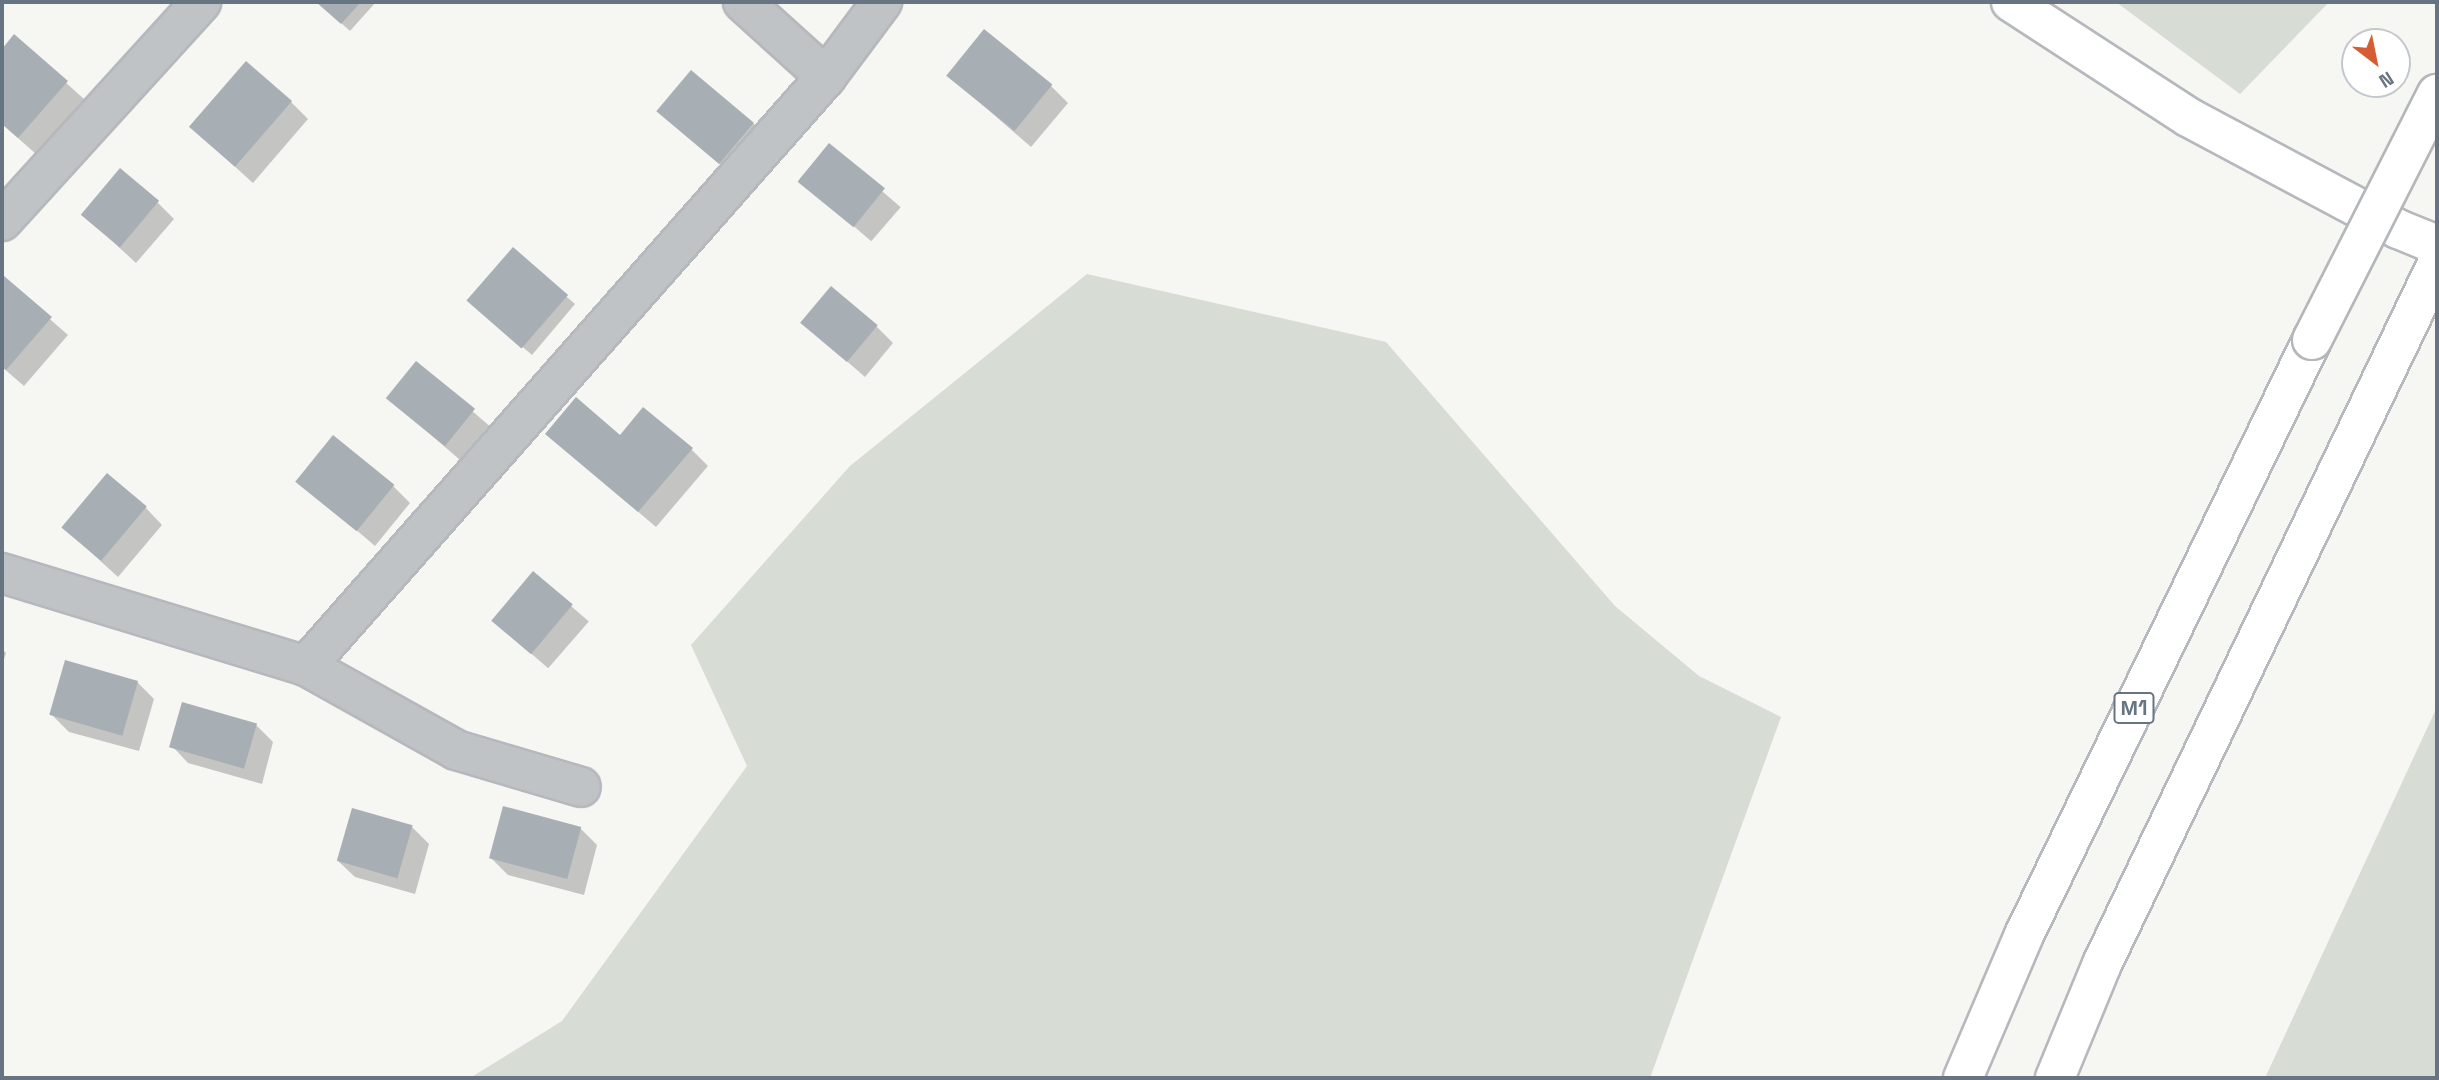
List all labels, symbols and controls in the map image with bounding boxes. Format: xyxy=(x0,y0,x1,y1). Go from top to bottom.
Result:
north arrow xyxy=(2341,28,2411,98)
text: N xyxy=(2374,66,2398,94)
road number: М1 xyxy=(2113,690,2155,726)

